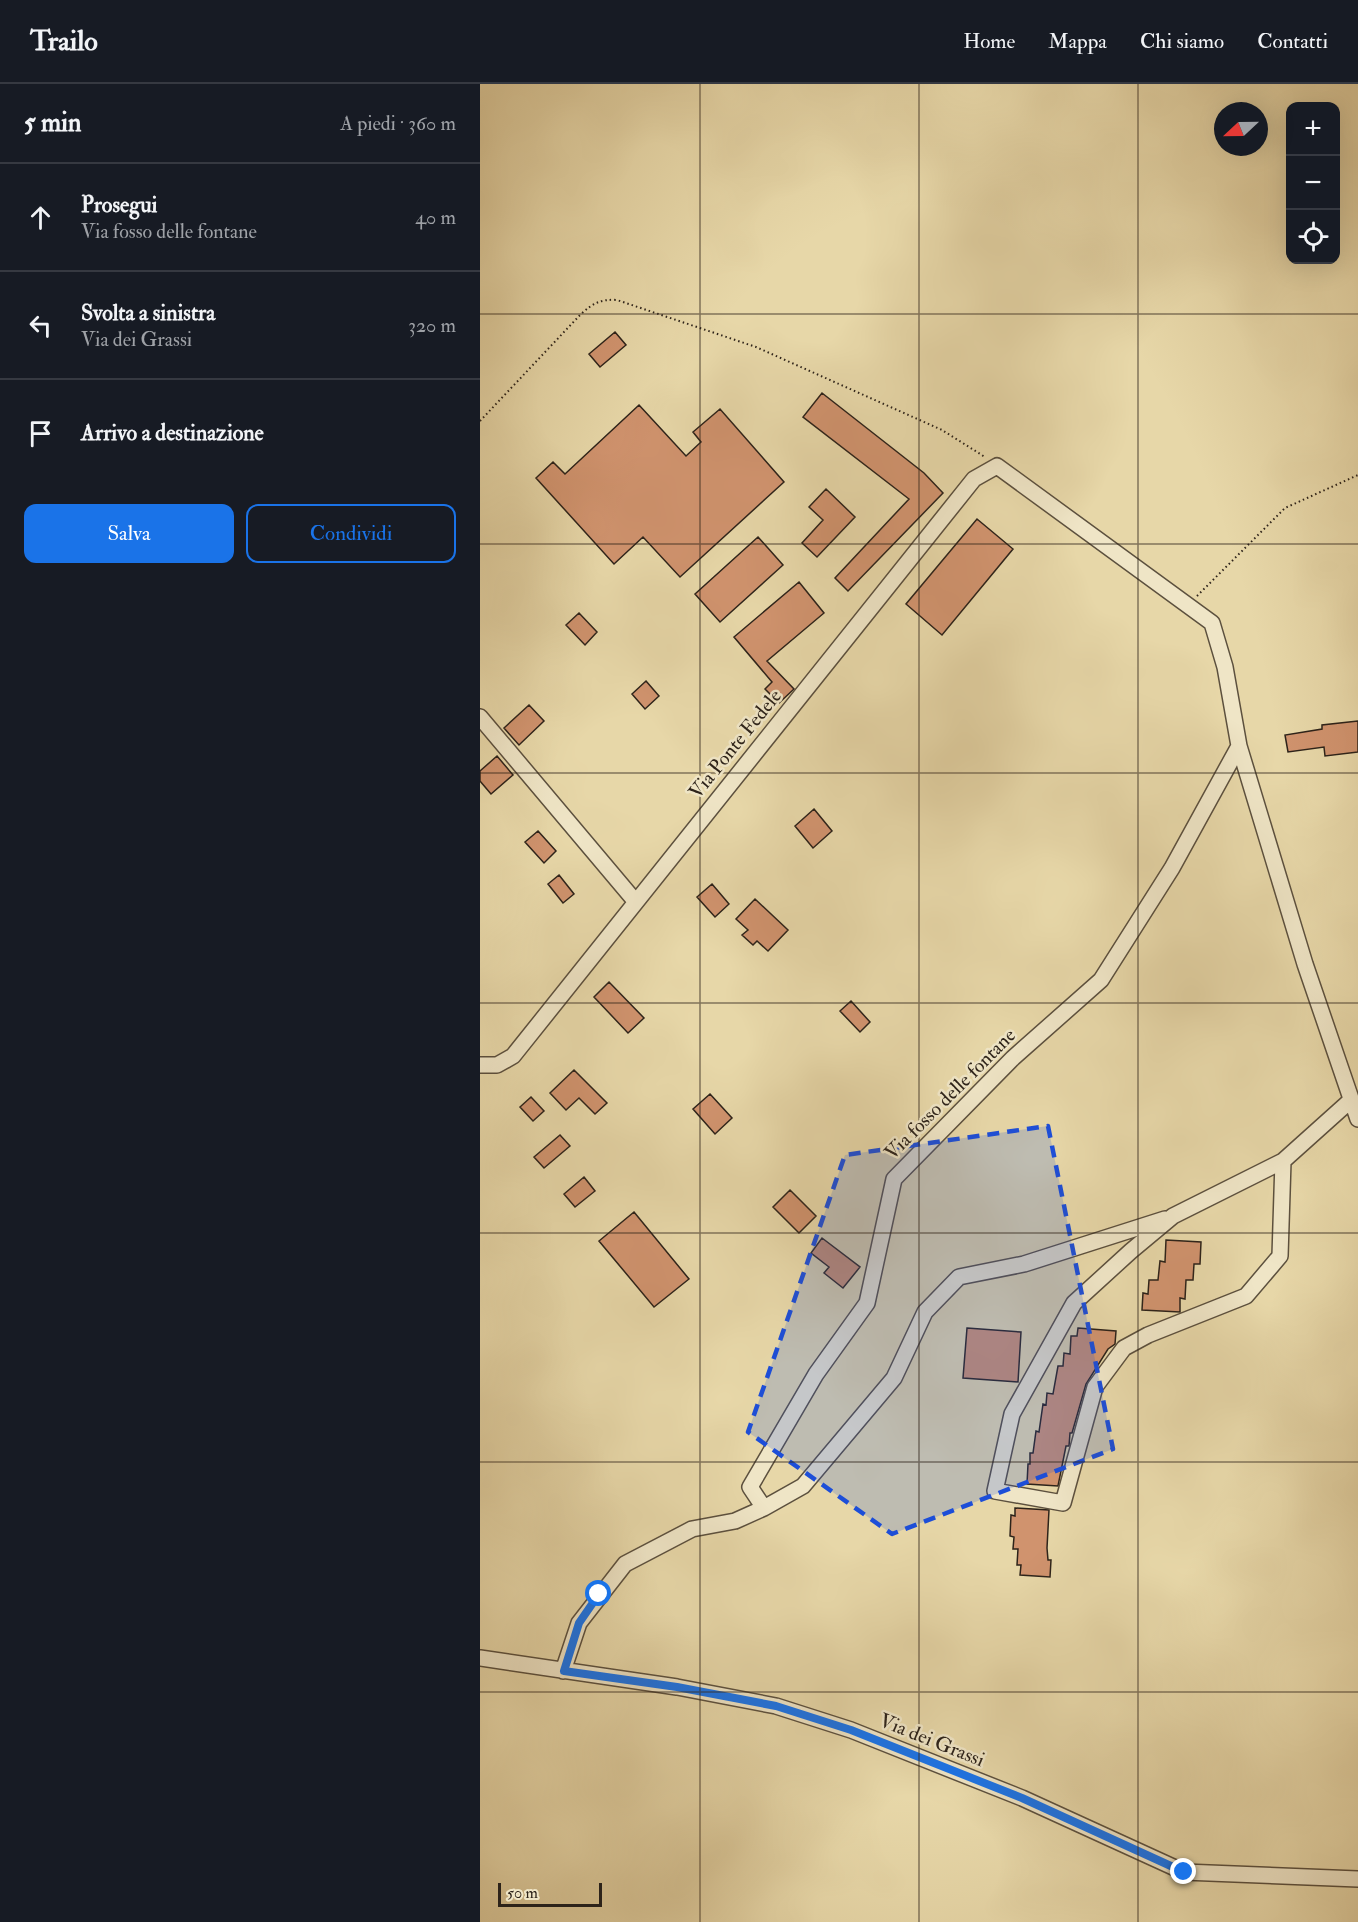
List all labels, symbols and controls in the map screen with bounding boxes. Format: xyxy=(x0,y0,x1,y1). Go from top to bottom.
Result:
text: Trailo xyxy=(30,24,98,59)
text: Home xyxy=(963,28,1015,55)
text: Mappa xyxy=(1048,28,1107,55)
text: Chi siamo xyxy=(1140,28,1224,55)
text: Contatti xyxy=(1257,28,1328,55)
north arrow xyxy=(1214,102,1268,156)
map controls xyxy=(1286,102,1340,264)
button: + xyxy=(1286,102,1340,156)
text: 5 min xyxy=(24,107,81,139)
text: A piedi · 360 m xyxy=(340,111,456,136)
button: − xyxy=(1286,156,1340,210)
text: Prosegui xyxy=(81,191,157,219)
icon: ahead xyxy=(24,201,57,234)
text: 40 m xyxy=(415,205,456,230)
button: locate xyxy=(1286,210,1340,264)
text: Via fosso delle fontane xyxy=(81,219,257,244)
text: Svolta a sinistra xyxy=(81,299,215,327)
icon: left xyxy=(24,309,57,342)
text: 320 m xyxy=(408,313,456,338)
text: Via dei Grassi xyxy=(81,327,192,352)
icon: arrive xyxy=(24,417,57,450)
text: Arrivo a destinazione xyxy=(81,419,264,447)
button: Salva xyxy=(24,504,234,563)
button: Condividi xyxy=(246,504,456,563)
street label: Via Ponte Fedele xyxy=(683,684,787,804)
street label: Via fosso delle fontane xyxy=(879,1023,1021,1165)
route start xyxy=(585,1580,611,1606)
street label: Via dei Grassi xyxy=(876,1708,988,1772)
route end xyxy=(1170,1858,1196,1884)
scale bar xyxy=(498,1880,602,1908)
text: 50 m xyxy=(507,1883,538,1903)

